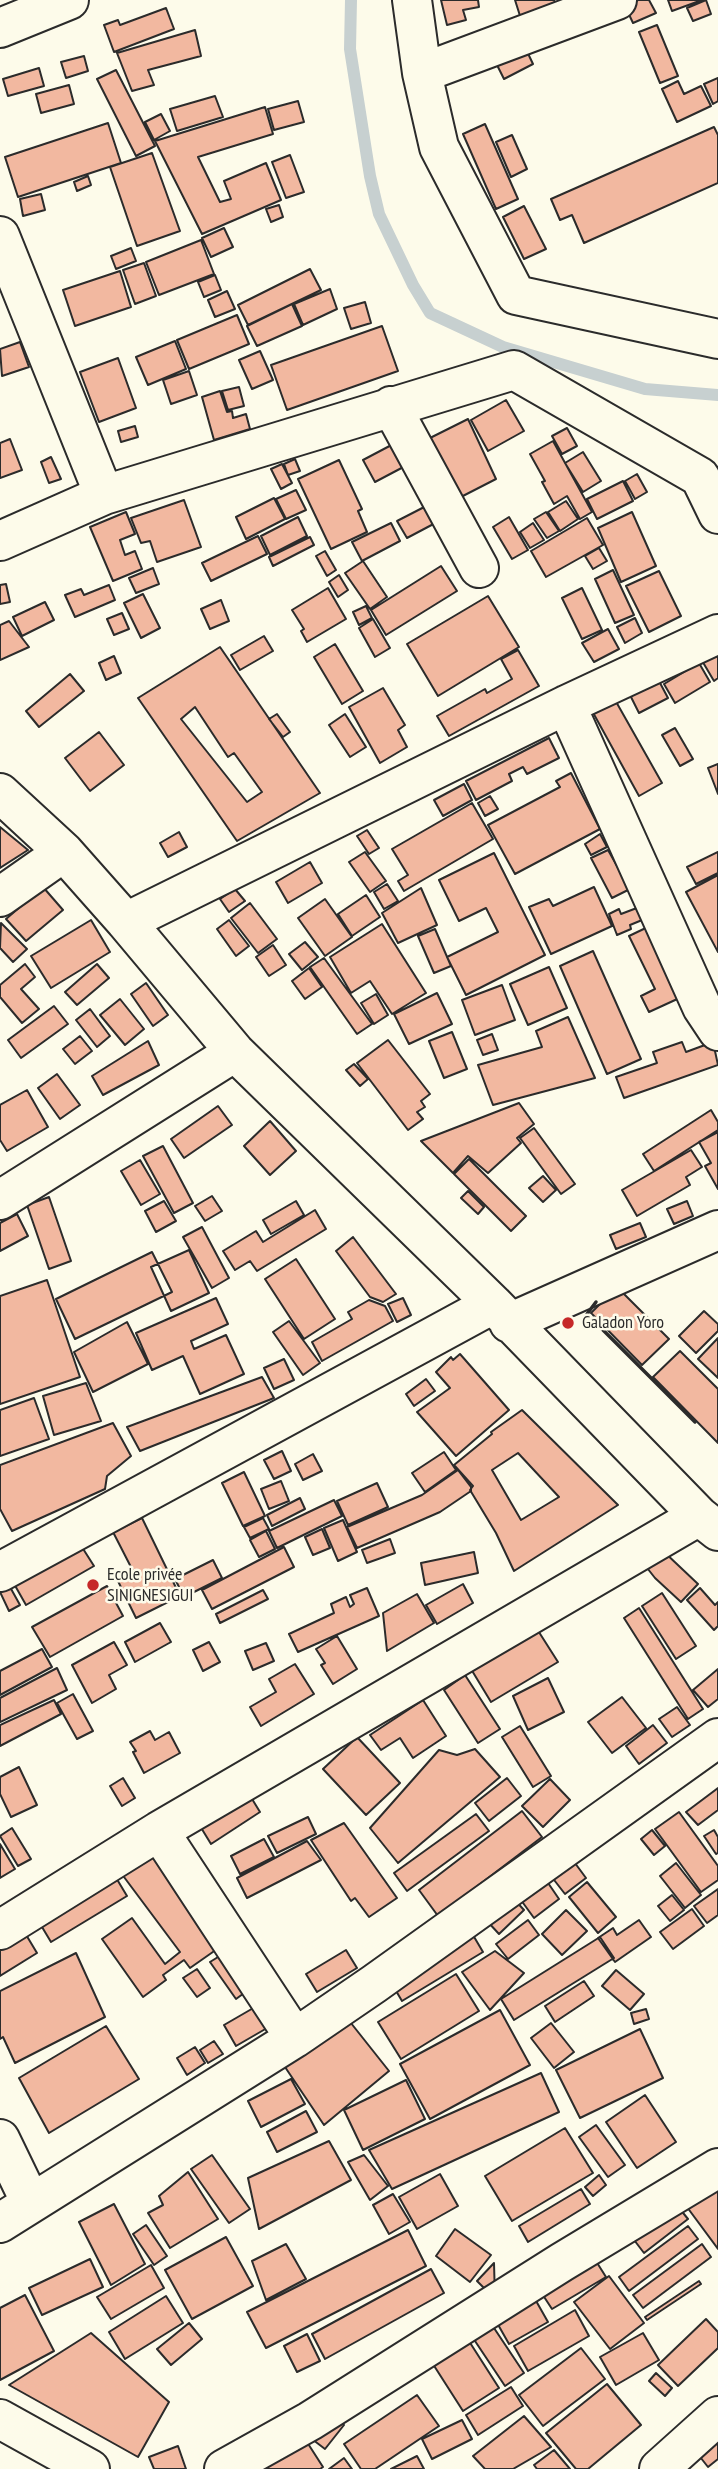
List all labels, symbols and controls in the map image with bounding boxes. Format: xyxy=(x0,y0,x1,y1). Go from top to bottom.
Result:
place label: Galadon Yoro xyxy=(582,1312,664,1334)
marker: Galadon Yoro xyxy=(560,1315,576,1331)
place label: Ecole privée SINIGNESIGUI xyxy=(107,1564,193,1606)
marker: Ecole privée SINIGNESIGUI xyxy=(85,1577,101,1593)

